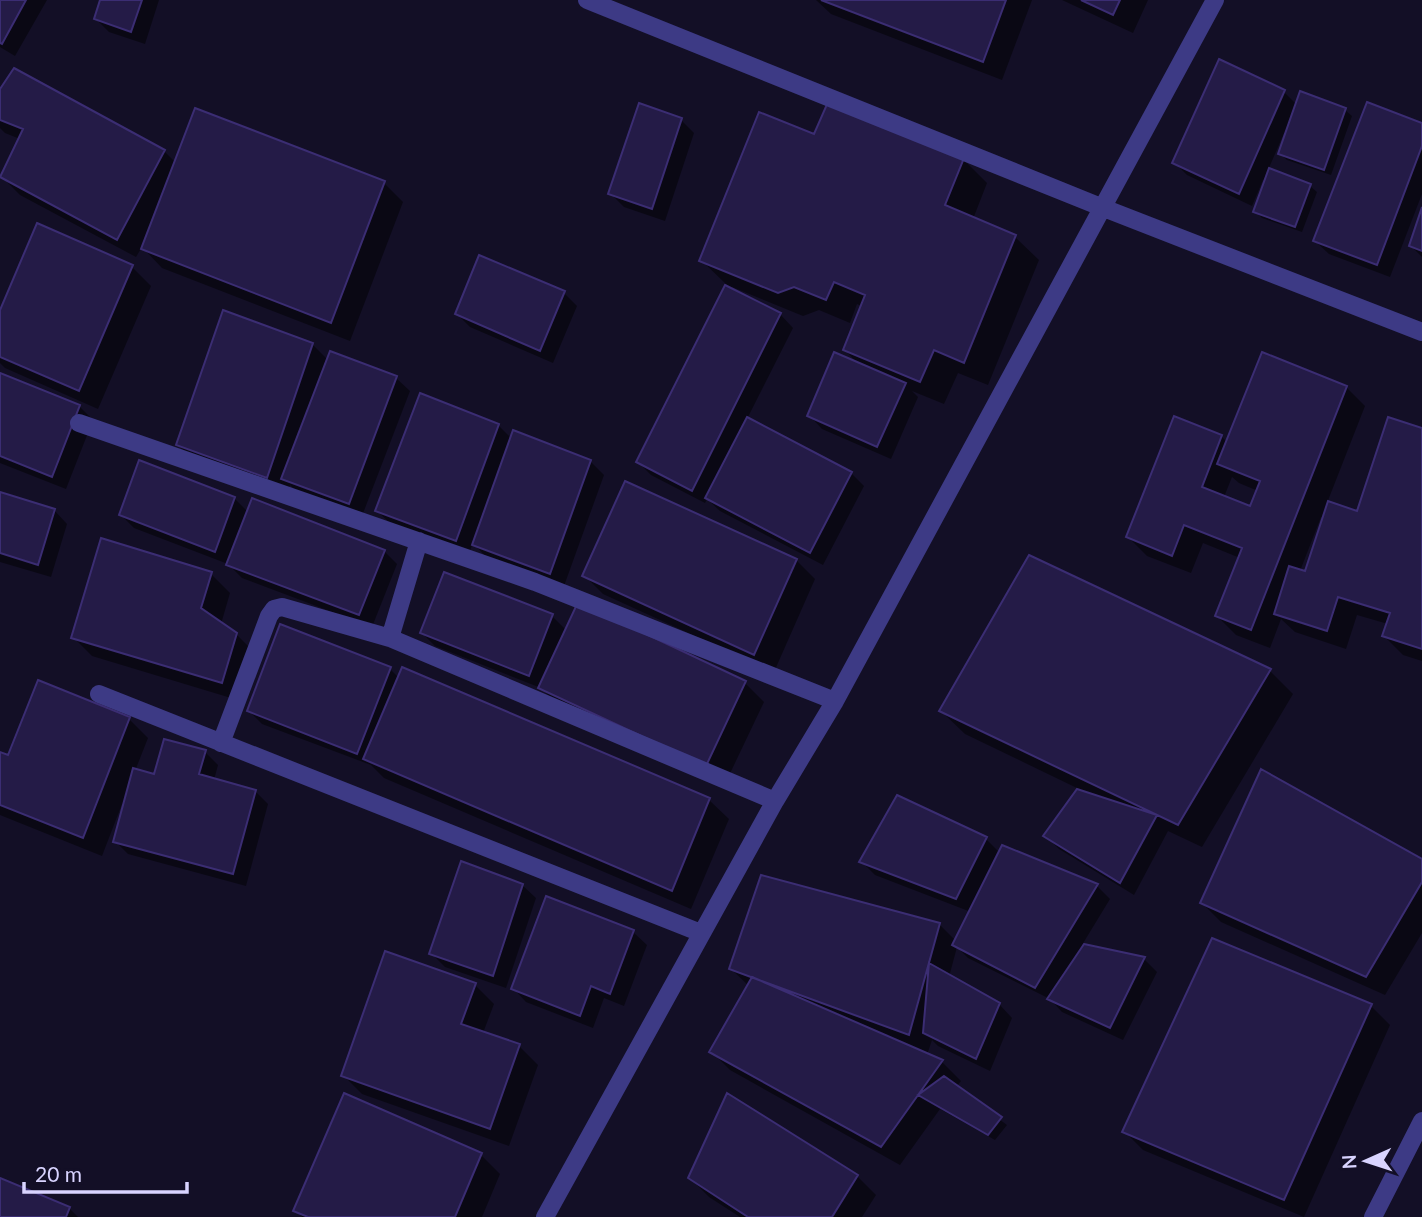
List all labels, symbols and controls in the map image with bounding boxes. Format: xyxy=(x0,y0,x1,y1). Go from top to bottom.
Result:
north arrow xyxy=(1331,1126,1401,1196)
scale bar xyxy=(24,1150,187,1194)
text: N xyxy=(1337,1154,1360,1170)
text: 20 m xyxy=(35,1161,82,1186)

